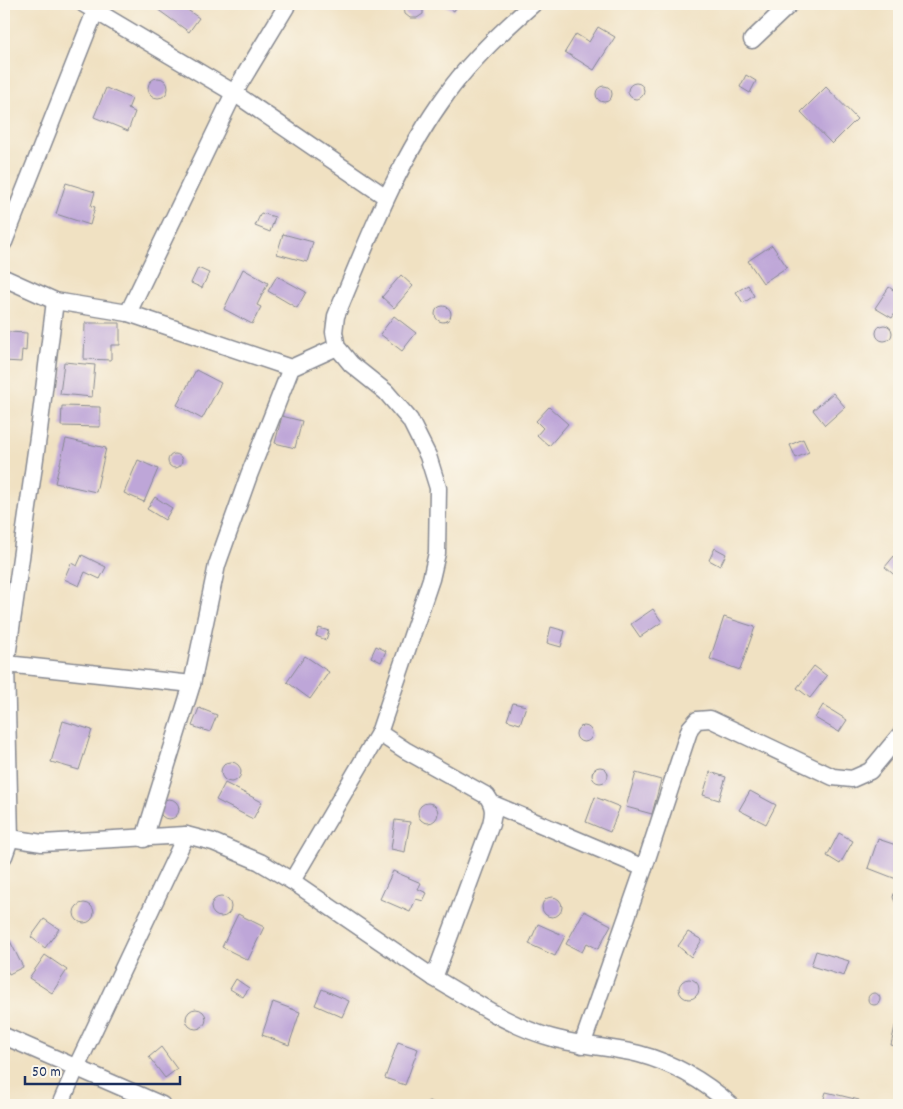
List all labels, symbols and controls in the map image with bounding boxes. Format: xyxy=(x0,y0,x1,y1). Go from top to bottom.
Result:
scale bar xyxy=(25,1054,180,1086)
text: 50 m xyxy=(32,1062,61,1084)

